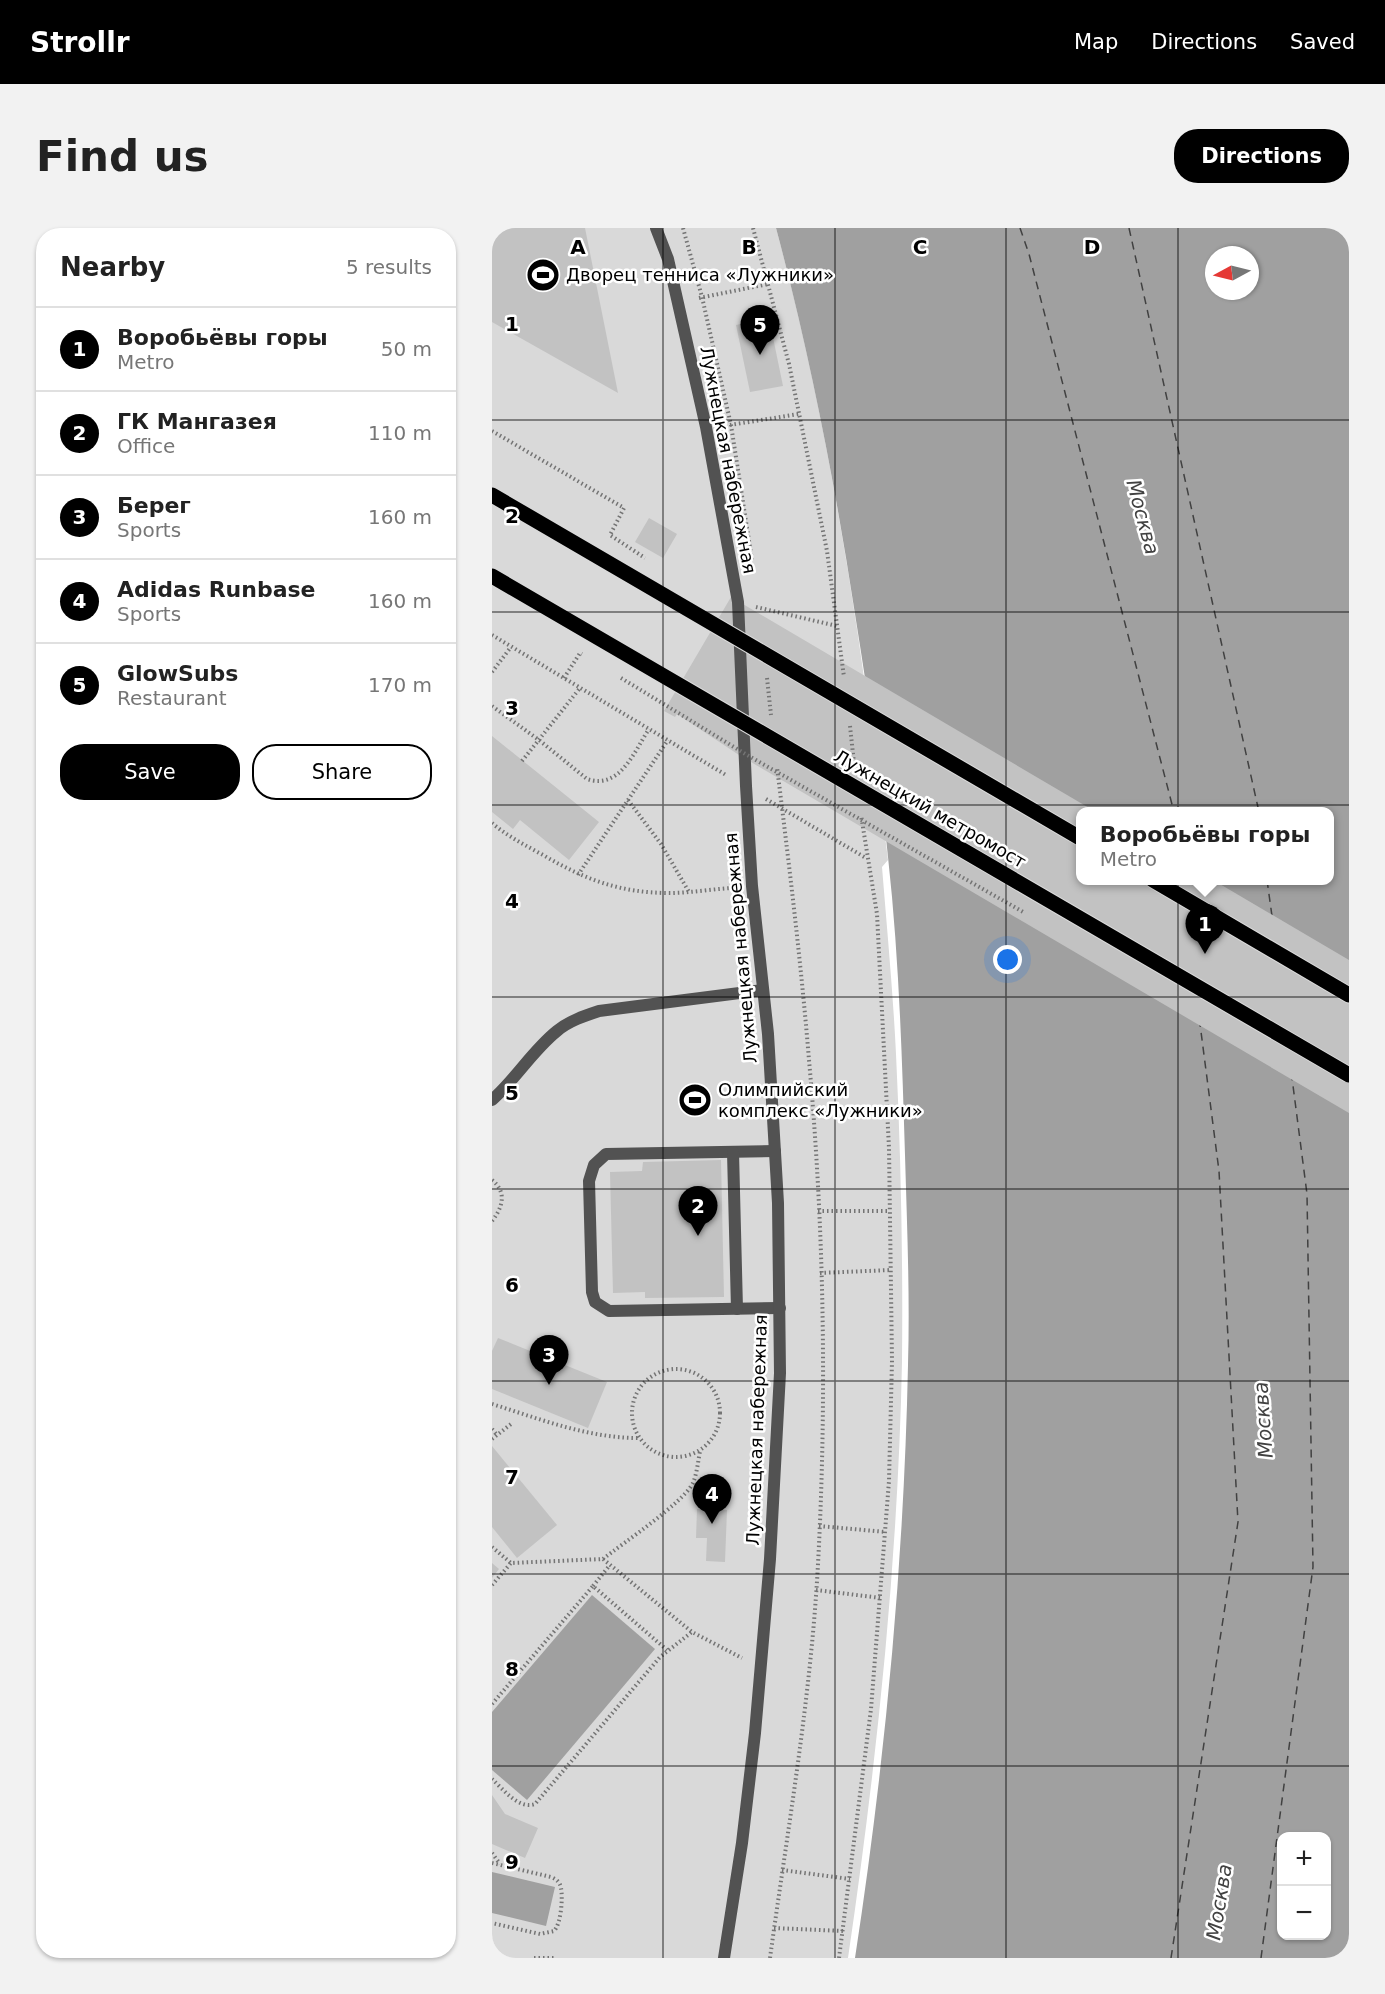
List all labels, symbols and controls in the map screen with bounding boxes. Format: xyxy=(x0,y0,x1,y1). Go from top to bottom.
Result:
text: Strollr xyxy=(30,26,130,59)
text: Map xyxy=(1074,30,1118,54)
text: Directions xyxy=(1151,30,1257,54)
text: Saved xyxy=(1290,30,1355,54)
button: Directions xyxy=(1174,129,1349,183)
text: Find us xyxy=(36,132,209,181)
text: A xyxy=(570,235,586,259)
text: B xyxy=(741,235,757,259)
text: C xyxy=(913,235,927,259)
text: D xyxy=(1084,235,1100,259)
north arrow xyxy=(1205,246,1259,300)
text: Nearby xyxy=(60,252,165,282)
text: 5 results xyxy=(346,255,432,279)
sports icon: Дворец тенниса «Лужники» xyxy=(525,257,561,293)
place label: Дворец тенниса «Лужники» xyxy=(566,264,834,285)
pin: 5 xyxy=(740,306,780,355)
text: 1 xyxy=(505,312,519,336)
text: Воробьёвы горы xyxy=(117,325,328,350)
text: 1 xyxy=(73,337,86,361)
text: 50 m xyxy=(381,337,432,361)
street label: Лужнецкая набережная xyxy=(696,344,761,575)
text: Metro xyxy=(117,350,174,374)
text: ГК Мангазея xyxy=(117,409,277,434)
text: 2 xyxy=(73,421,86,445)
text: 110 m xyxy=(368,421,432,445)
text: Office xyxy=(117,434,175,458)
water label: Москва xyxy=(1121,477,1165,557)
text: Берег xyxy=(117,493,191,518)
text: 2 xyxy=(505,504,519,528)
text: 3 xyxy=(73,505,86,529)
text: 160 m xyxy=(368,505,432,529)
text: Sports xyxy=(117,518,181,542)
text: Adidas Runbase xyxy=(117,577,316,602)
text: 4 xyxy=(73,589,86,613)
text: 160 m xyxy=(368,589,432,613)
text: Sports xyxy=(117,602,181,626)
text: GlowSubs xyxy=(117,661,238,686)
text: 5 xyxy=(73,673,86,697)
text: 170 m xyxy=(368,673,432,697)
text: Restaurant xyxy=(117,686,227,710)
text: 3 xyxy=(505,696,519,720)
button: Save xyxy=(60,744,240,800)
button: Share xyxy=(252,744,432,800)
street label: Лужнецкий метромост xyxy=(831,745,1030,872)
popup xyxy=(1076,807,1334,885)
text: Воробьёвы горы xyxy=(1100,822,1310,847)
street label: Лужнецкая набережная xyxy=(720,832,761,1064)
text: Metro xyxy=(1100,847,1157,871)
text: 4 xyxy=(505,889,519,913)
pin: 1 xyxy=(1186,904,1224,954)
your location xyxy=(993,945,1022,974)
place label: Олимпийский комплекс «Лужники» xyxy=(718,1079,923,1121)
text: 5 xyxy=(505,1081,519,1105)
sports icon: Олимпийский комплекс «Лужники» xyxy=(677,1082,713,1118)
pin: 2 xyxy=(678,1186,718,1236)
text: 6 xyxy=(505,1273,519,1297)
street label: Лужнецкая набережная xyxy=(742,1314,771,1546)
pin: 3 xyxy=(530,1336,568,1385)
water label: Москва xyxy=(1248,1381,1278,1459)
text: 7 xyxy=(505,1465,519,1489)
pin: 4 xyxy=(692,1474,732,1524)
text: 8 xyxy=(505,1657,519,1681)
map controls xyxy=(1277,1832,1331,1940)
button: + xyxy=(1277,1832,1331,1886)
text: 9 xyxy=(505,1850,519,1874)
water label: Москва xyxy=(1201,1862,1237,1942)
button: − xyxy=(1277,1886,1331,1940)

